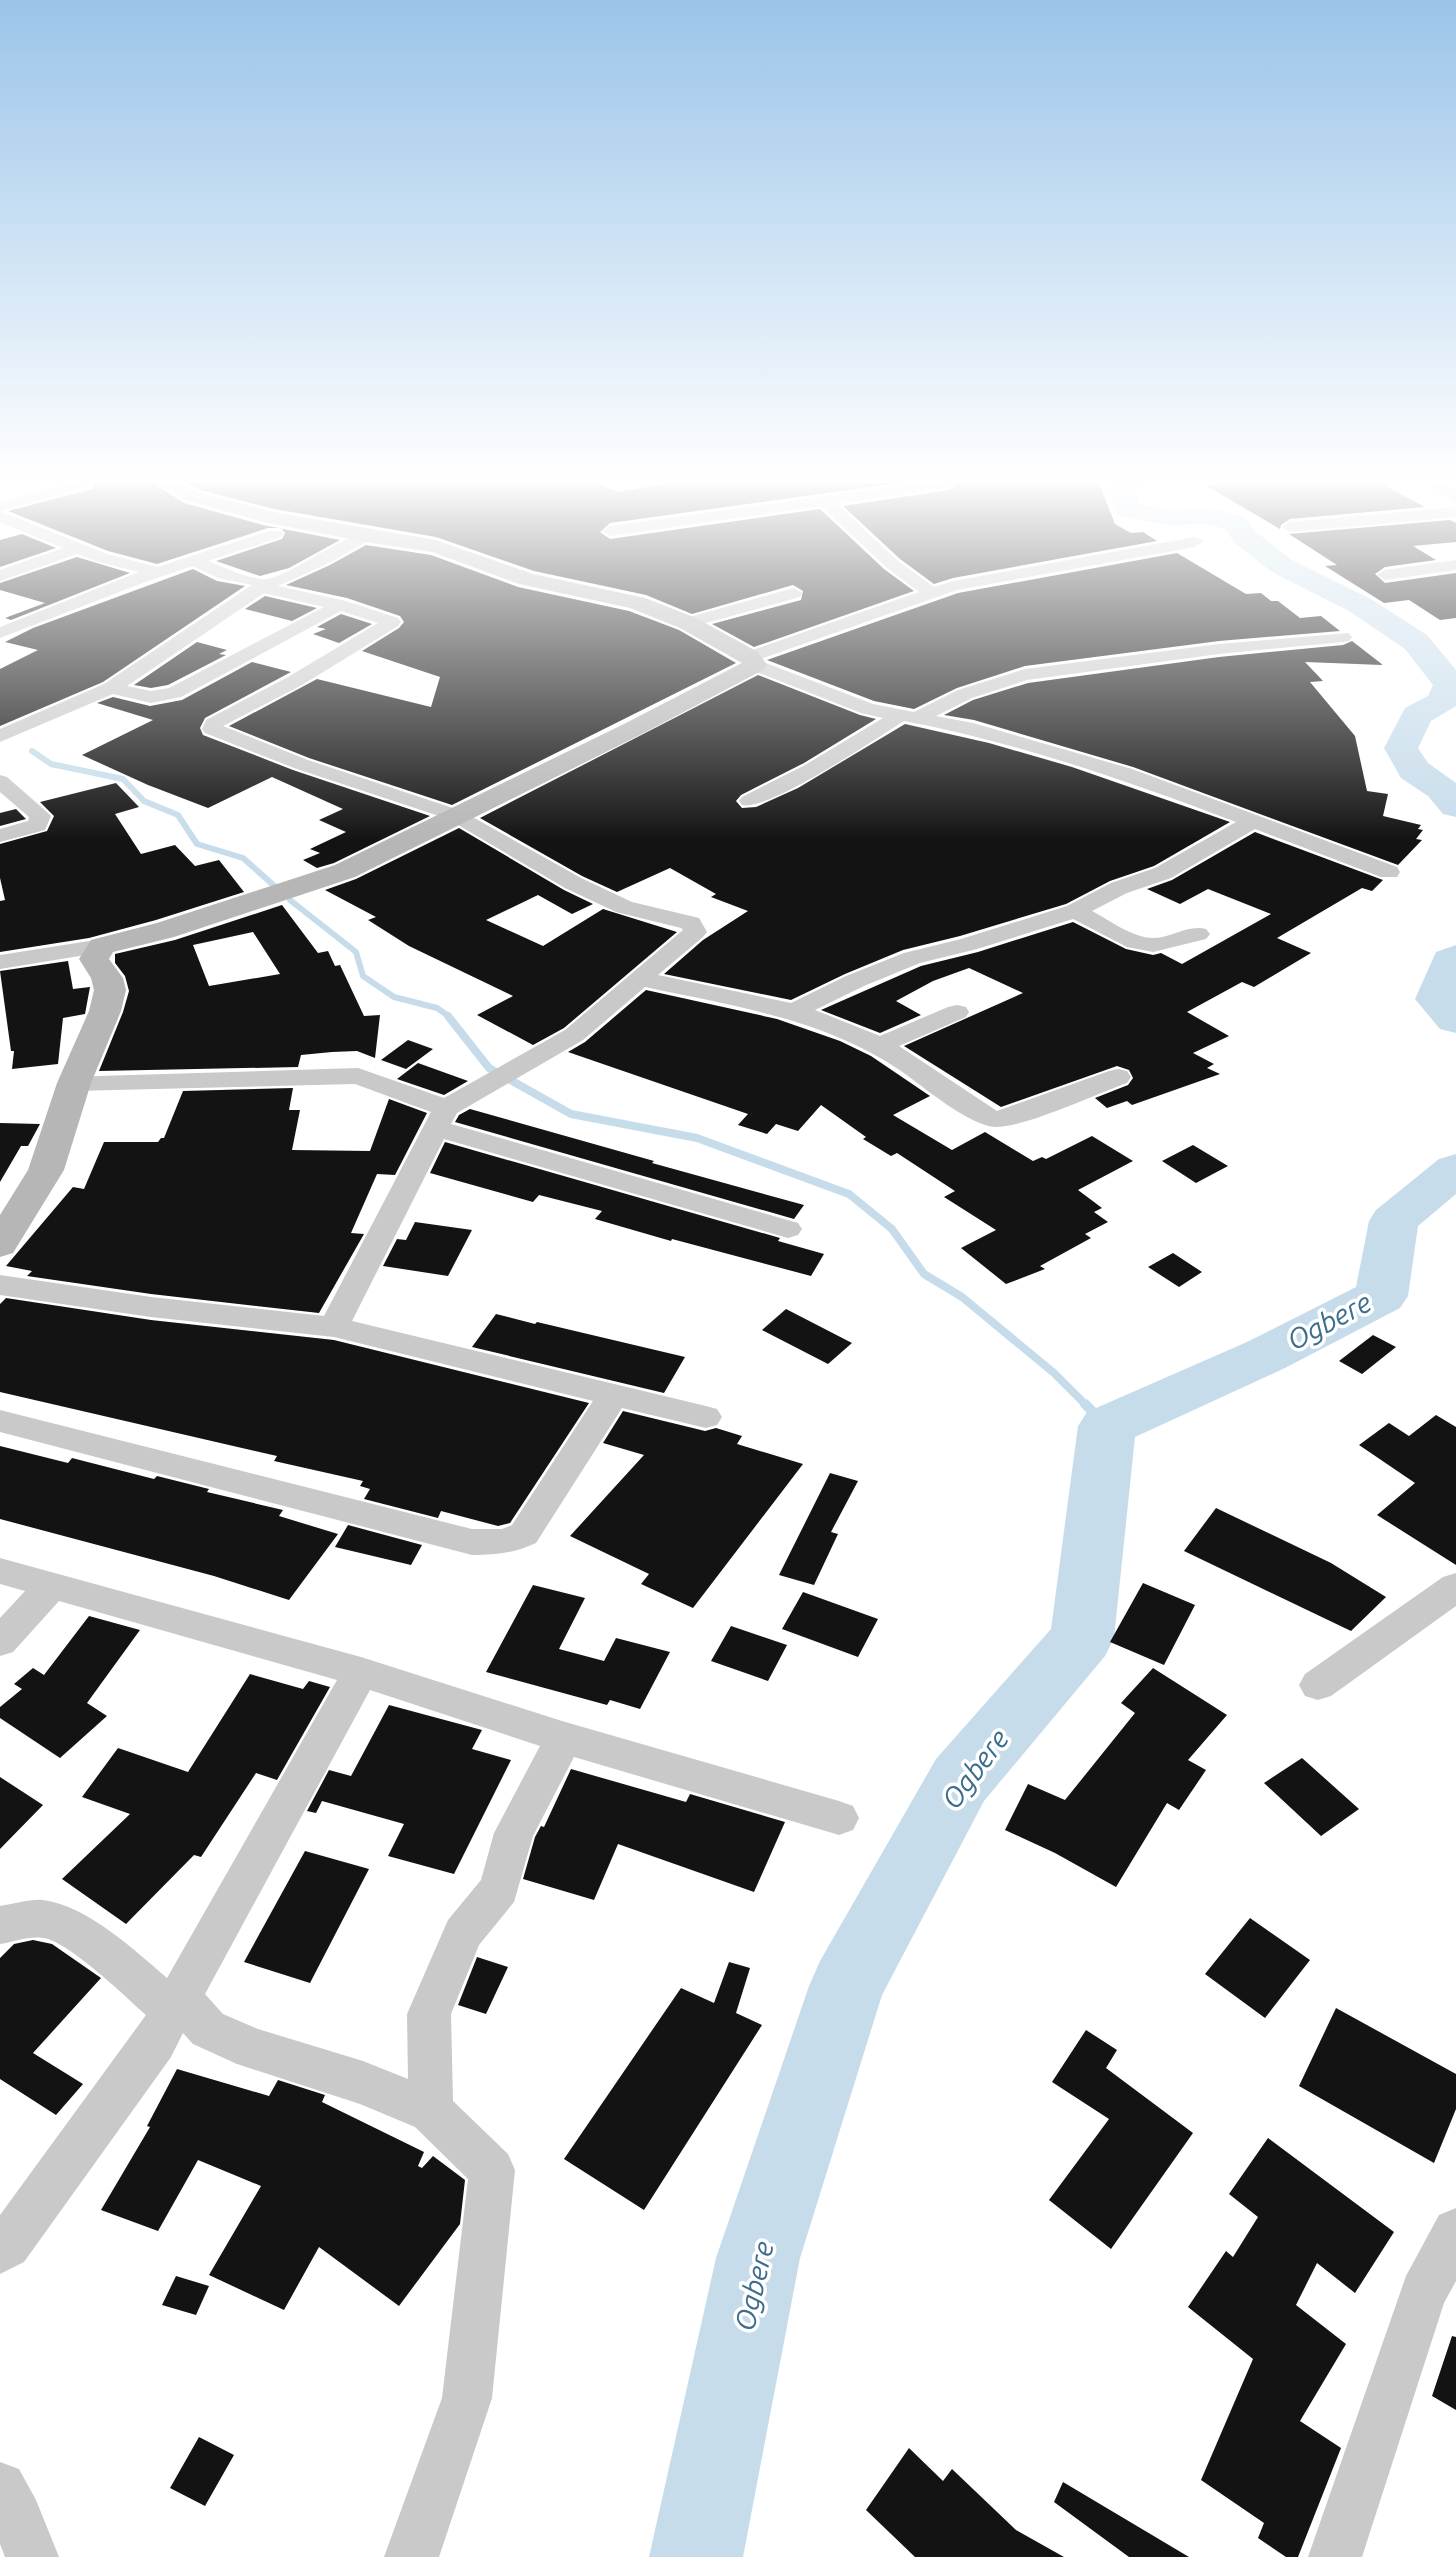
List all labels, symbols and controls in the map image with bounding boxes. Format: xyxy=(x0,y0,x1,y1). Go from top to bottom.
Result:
water label: Ogbere xyxy=(1281,1286,1376,1356)
water label: Ogbere xyxy=(935,1723,1014,1814)
water label: Ogbere xyxy=(728,2238,779,2334)

